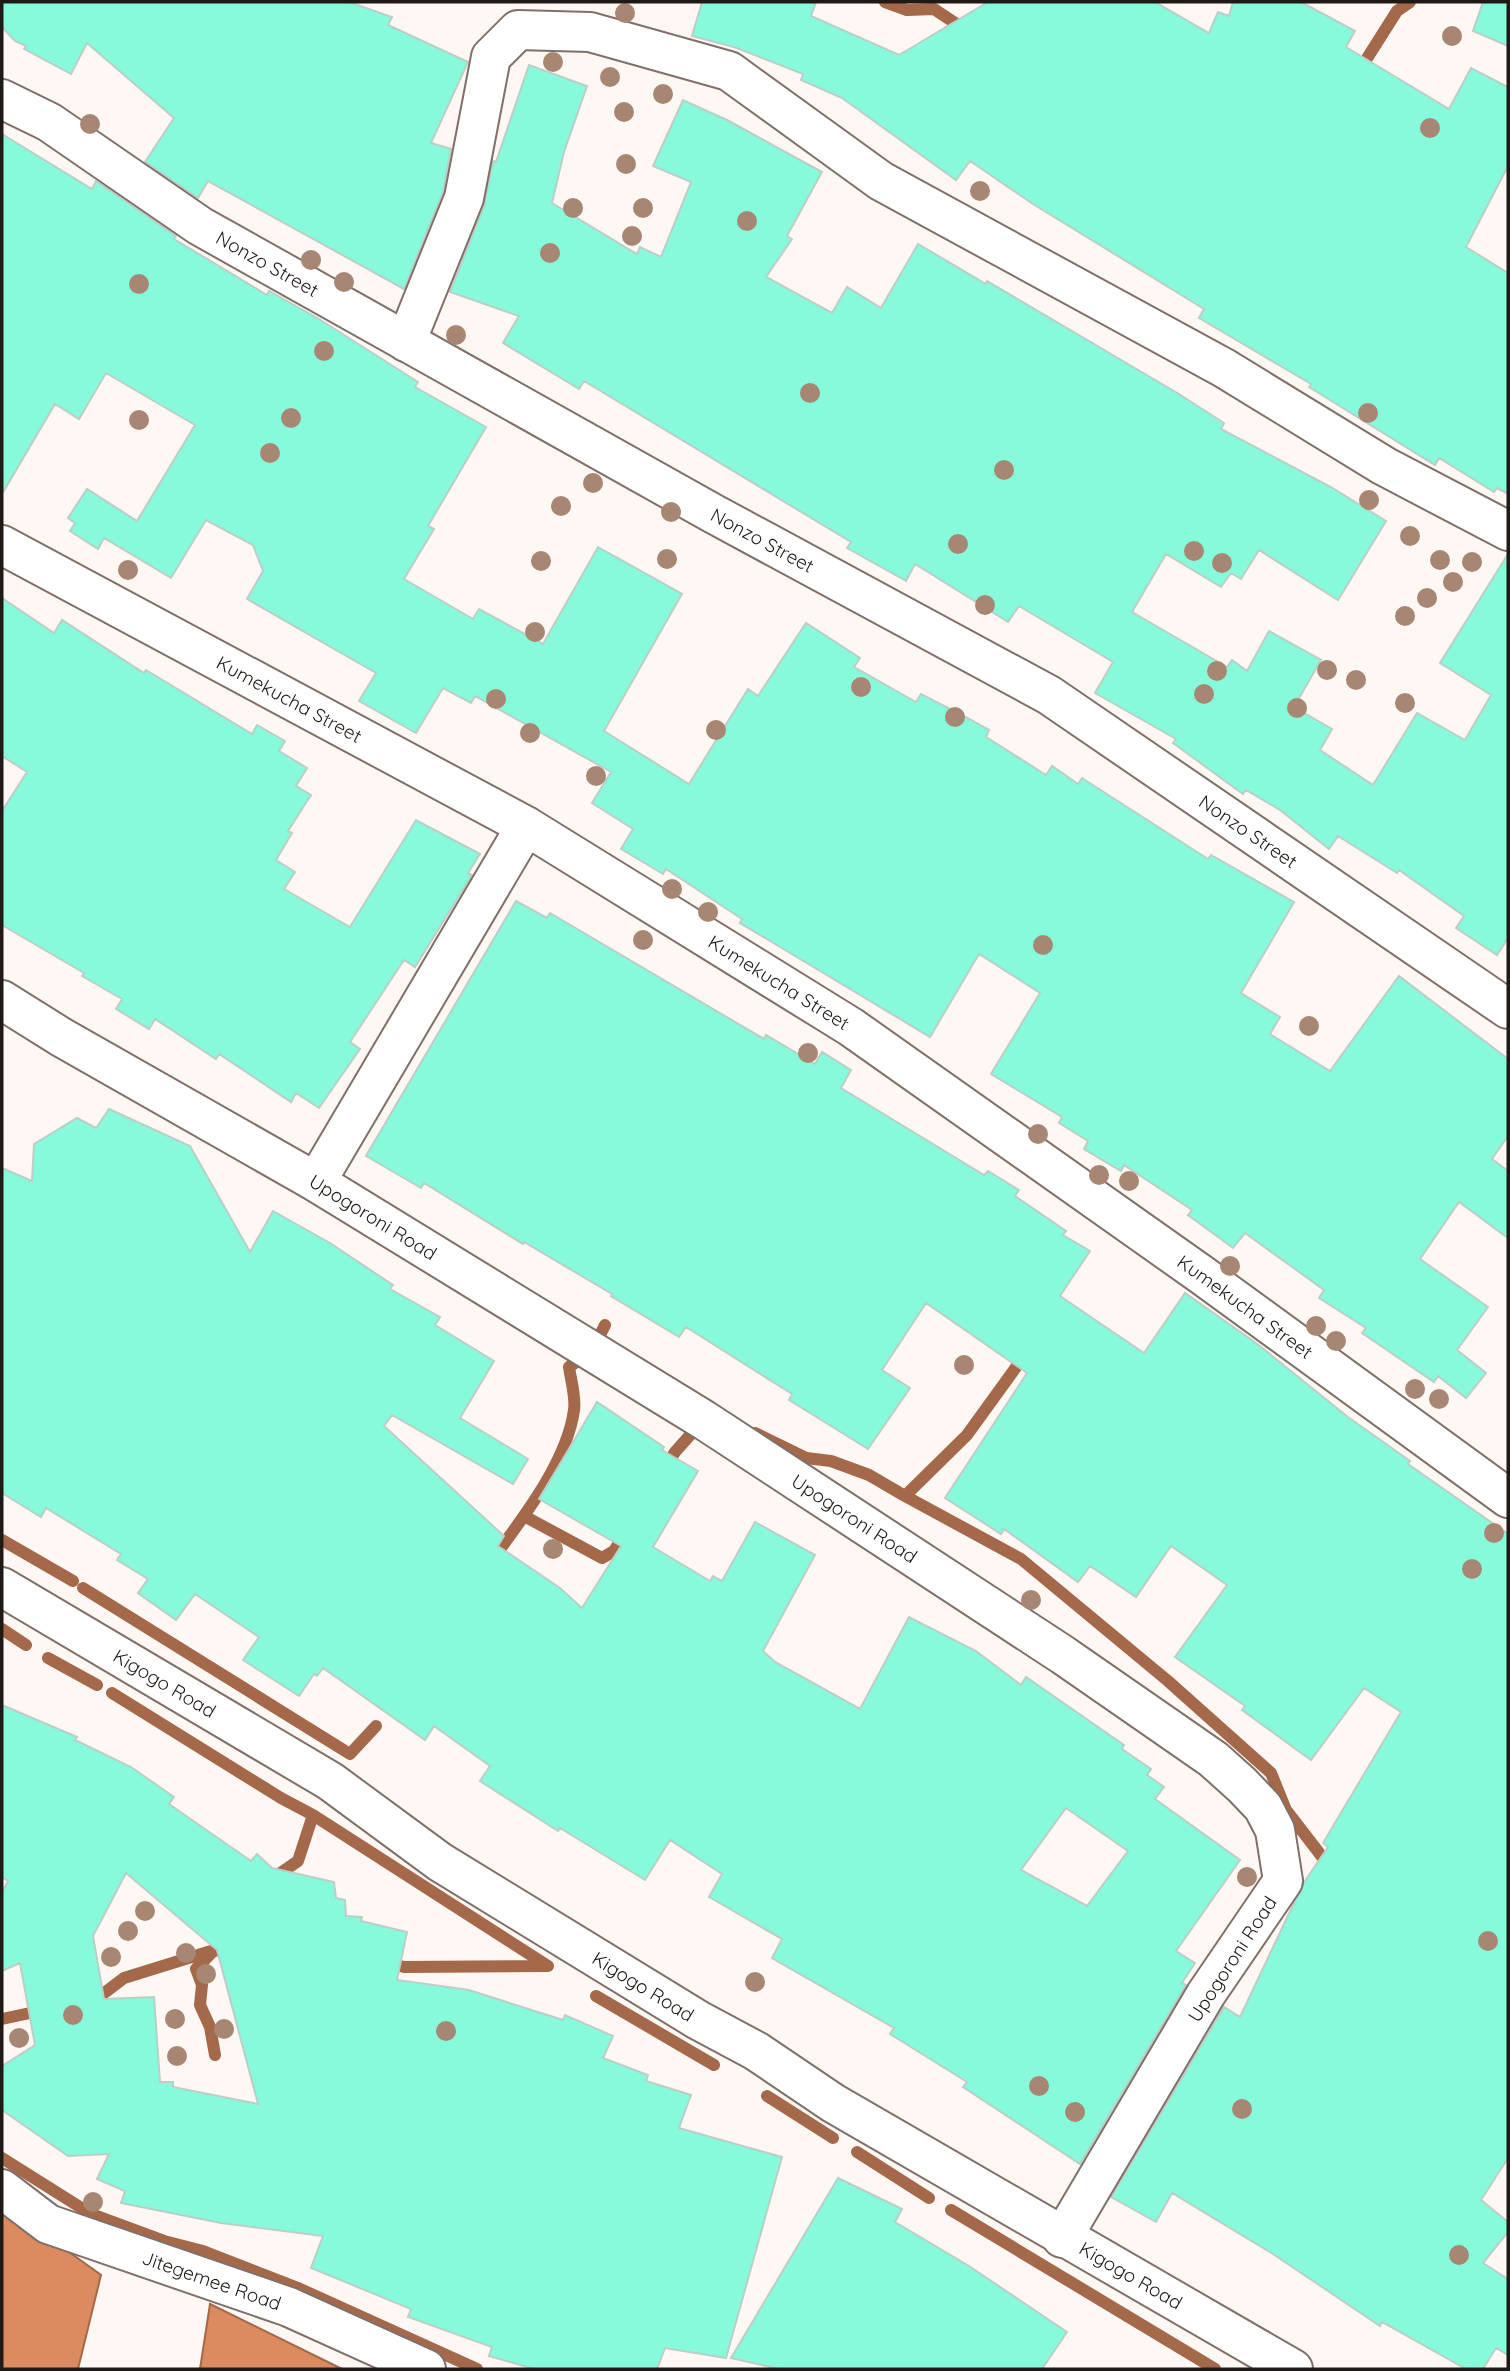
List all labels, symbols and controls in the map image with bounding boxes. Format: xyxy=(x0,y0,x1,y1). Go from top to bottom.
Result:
street label: Nonzo Street xyxy=(212,225,323,302)
street label: Nonzo Street xyxy=(707,503,818,578)
street label: Kumekucha Street xyxy=(212,650,366,748)
street label: Nonzo Street xyxy=(1194,789,1302,873)
street label: Kumekucha Street xyxy=(704,930,854,1035)
street label: Upogoroni Road xyxy=(305,1169,441,1265)
street label: Kumekucha Street xyxy=(1173,1249,1318,1364)
street label: Upogoroni Road xyxy=(787,1469,922,1568)
street label: Kigogo Road xyxy=(109,1644,220,1723)
street label: Upogoroni Road xyxy=(1182,1892,1282,2026)
street label: Kigogo Road xyxy=(588,1946,699,2027)
street label: Kigogo Road xyxy=(1075,2236,1187,2314)
street label: Jitegemee Road xyxy=(139,2245,284,2315)

